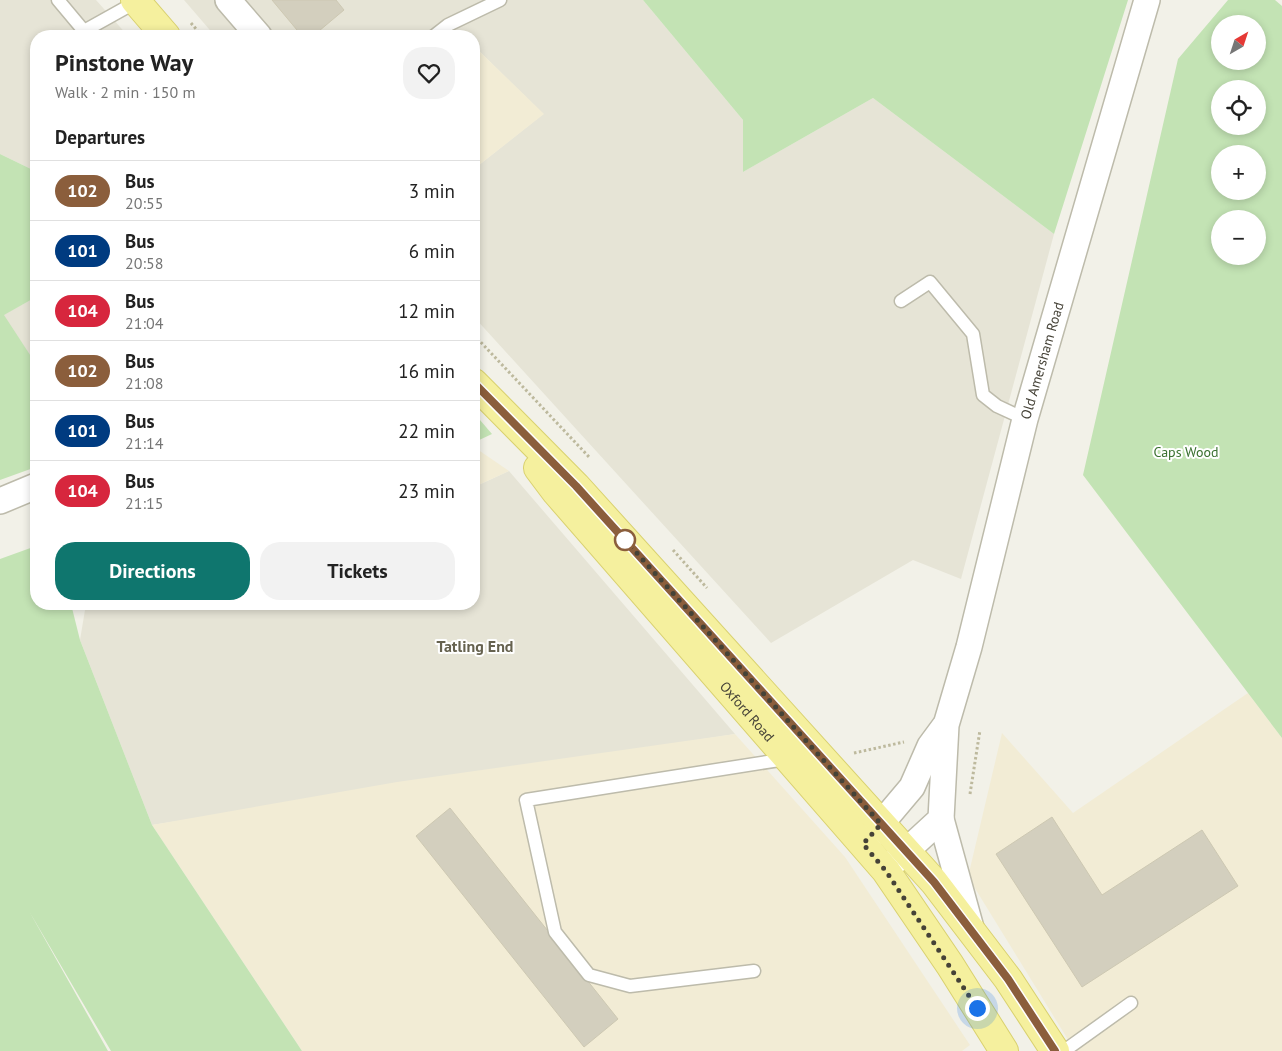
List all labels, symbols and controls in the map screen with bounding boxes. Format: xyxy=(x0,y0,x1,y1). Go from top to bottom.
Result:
north arrow xyxy=(1211,15,1266,70)
map controls xyxy=(1211,15,1266,265)
text: Pinstone Way xyxy=(55,47,193,78)
button: heart xyxy=(403,47,455,99)
button: locate xyxy=(1211,80,1266,135)
text: Walk · 2 min · 150 m xyxy=(55,82,195,102)
text: Departures xyxy=(55,125,145,149)
button: + xyxy=(1211,145,1266,200)
text: Bus xyxy=(125,169,154,193)
text: 102 xyxy=(67,179,98,202)
text: 3 min xyxy=(409,179,455,203)
text: 20:55 xyxy=(125,193,163,213)
button: − xyxy=(1211,210,1266,265)
text: Bus xyxy=(125,229,154,253)
text: 101 xyxy=(67,239,98,262)
text: 6 min xyxy=(409,239,455,263)
text: 20:58 xyxy=(125,253,163,273)
text: Bus xyxy=(125,289,154,313)
text: 104 xyxy=(67,299,98,322)
text: 12 min xyxy=(398,299,455,323)
street label: Old Amersham Road xyxy=(1016,300,1068,421)
text: 21:04 xyxy=(125,313,163,333)
text: Bus xyxy=(125,349,154,373)
text: 102 xyxy=(67,359,98,382)
text: 16 min xyxy=(398,359,455,383)
text: 21:08 xyxy=(125,373,163,393)
text: Bus xyxy=(125,409,154,433)
text: 101 xyxy=(67,419,98,442)
text: 22 min xyxy=(398,419,455,443)
text: 21:14 xyxy=(125,433,163,453)
park label: Caps Wood xyxy=(1153,443,1219,461)
text: Bus xyxy=(125,469,154,493)
text: 104 xyxy=(67,479,98,502)
text: 23 min xyxy=(398,479,455,503)
text: 21:15 xyxy=(125,493,163,513)
unlabelled marker xyxy=(614,529,636,551)
button: Directions xyxy=(55,542,250,600)
button: Tickets xyxy=(260,542,455,600)
district label: Tatling End xyxy=(437,636,513,656)
street label: Oxford Road xyxy=(716,678,778,745)
your location xyxy=(965,996,990,1021)

